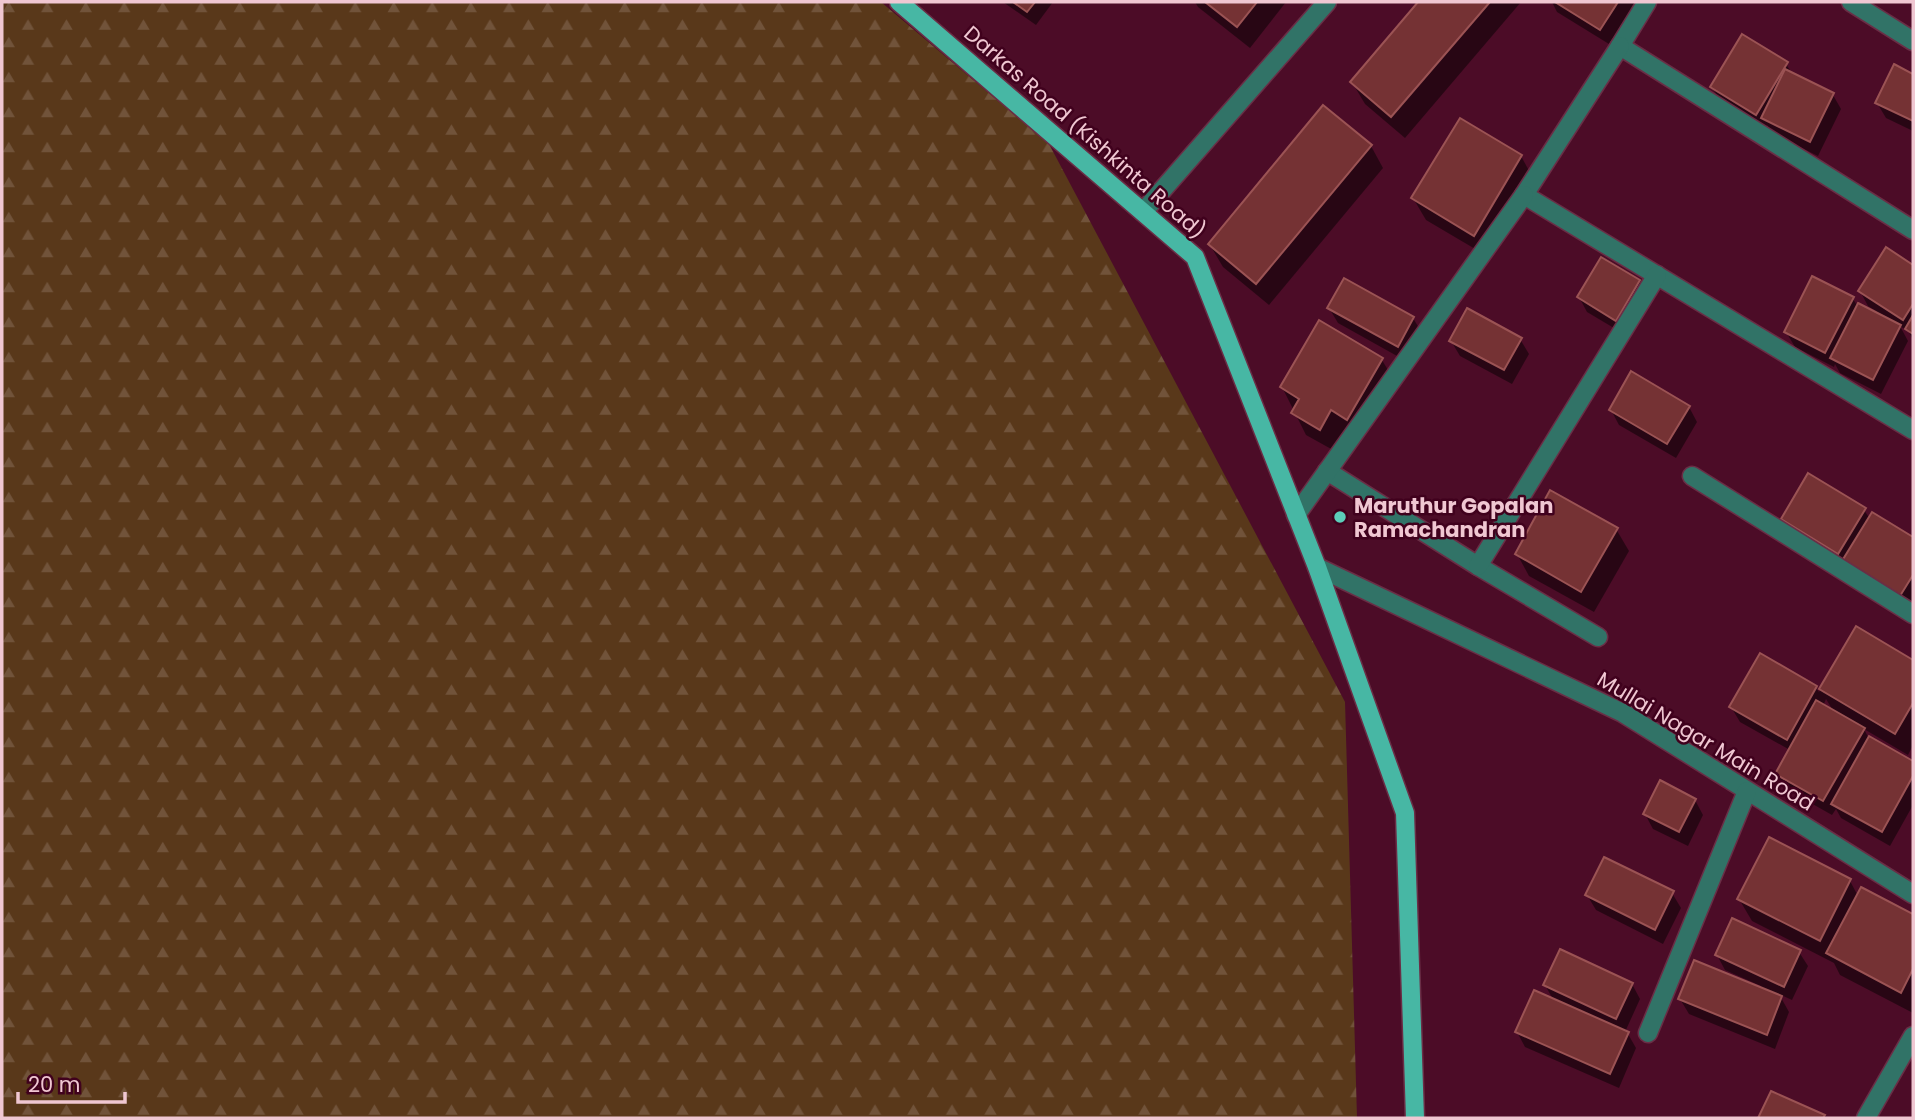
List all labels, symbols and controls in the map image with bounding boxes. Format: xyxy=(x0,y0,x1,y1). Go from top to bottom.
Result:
street label: Darkas Road (Kishkinta Road) xyxy=(958,19,1212,245)
place label: Maruthur Gopalan Ramachandran xyxy=(1354,491,1553,544)
marker: Maruthur Gopalan Ramachandran xyxy=(1332,509,1348,525)
street label: Mullai Nagar Main Road xyxy=(1592,665,1820,817)
scale bar xyxy=(18,1060,124,1104)
text: 20 m xyxy=(28,1070,81,1099)

